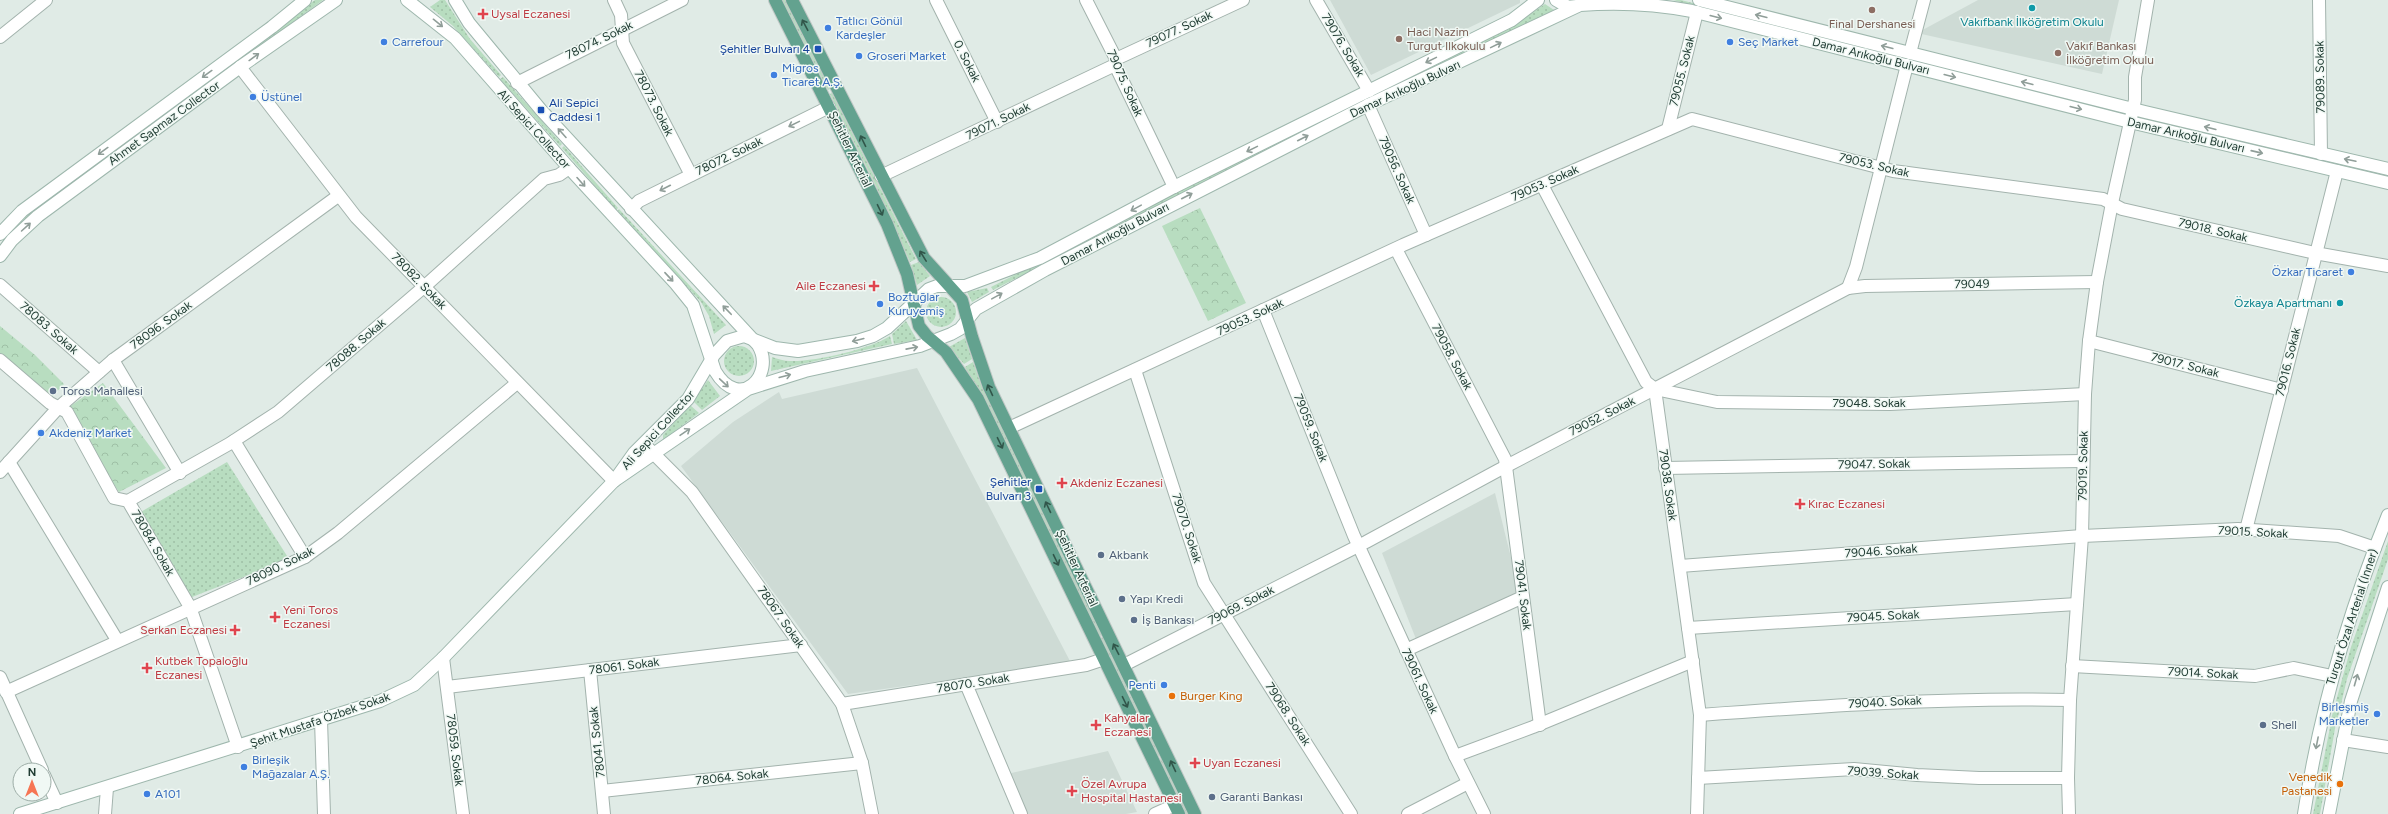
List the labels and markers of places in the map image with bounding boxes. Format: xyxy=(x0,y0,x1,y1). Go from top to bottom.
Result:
marker: Vakıfbank İlköğretim Okulu xyxy=(2027,3,2037,13)
marker: Final Dershanesi xyxy=(1867,5,1877,15)
place label: Uysal Eczanesi xyxy=(491,7,570,21)
marker: Uysal Eczanesi xyxy=(478,9,488,19)
place label: Tatlıcı Gönül Kardeşler xyxy=(836,14,902,42)
place label: Vakıfbank İlköğretim Okulu xyxy=(1960,15,2104,29)
place label: Final Dershanesi xyxy=(1829,17,1915,31)
marker: Tatlıcı Gönül Kardeşler xyxy=(823,23,833,33)
place label: Haci Nazim Turgut Ilkokulu xyxy=(1407,25,1485,53)
marker: Haci Nazim Turgut Ilkokulu xyxy=(1394,34,1404,44)
place label: Carrefour xyxy=(392,35,444,49)
place label: Seç Market xyxy=(1738,35,1799,49)
marker: Carrefour xyxy=(379,37,389,47)
marker: Seç Market xyxy=(1725,37,1735,47)
place label: Vakıf Bankası İlköğretim Okulu xyxy=(2066,39,2154,67)
place label: Şehitler Bulvarı 4 xyxy=(720,42,811,56)
marker: Şehitler Bulvarı 4 xyxy=(813,44,823,54)
marker: Vakıf Bankası İlköğretim Okulu xyxy=(2053,48,2063,58)
place label: Groseri Market xyxy=(867,49,947,63)
marker: Groseri Market xyxy=(854,51,864,61)
place label: Migros Ticaret A.Ş. xyxy=(782,61,843,89)
marker: Migros Ticaret A.Ş. xyxy=(769,70,779,80)
place label: Üstünel xyxy=(261,90,302,104)
marker: Üstünel xyxy=(248,92,258,102)
place label: Ali Sepici Caddesi 1 xyxy=(549,96,601,124)
marker: Ali Sepici Caddesi 1 xyxy=(536,105,546,115)
place label: Özkar Ticaret xyxy=(2272,265,2343,279)
marker: Özkar Ticaret xyxy=(2346,267,2356,277)
place label: Aile Eczanesi xyxy=(796,279,866,293)
marker: Aile Eczanesi xyxy=(869,281,879,291)
place label: Boztuğlar Kuruyemiş xyxy=(888,290,944,318)
place label: Özkaya Apartmanı xyxy=(2234,296,2332,310)
marker: Özkaya Apartmanı xyxy=(2335,298,2345,308)
marker: Boztuğlar Kuruyemiş xyxy=(875,299,885,309)
place label: Toros Mahallesi xyxy=(61,384,143,398)
marker: Toros Mahallesi xyxy=(48,386,58,396)
place label: Akdeniz Market xyxy=(49,426,132,440)
marker: Akdeniz Market xyxy=(36,428,46,438)
place label: Şehitler Bulvarı 3 xyxy=(986,475,1031,503)
place label: Akdeniz Eczanesi xyxy=(1070,476,1163,490)
marker: Akdeniz Eczanesi xyxy=(1057,478,1067,488)
marker: Şehitler Bulvarı 3 xyxy=(1034,484,1044,494)
place label: Kırac Eczanesi xyxy=(1808,497,1885,511)
marker: Kırac Eczanesi xyxy=(1795,499,1805,509)
place label: Akbank xyxy=(1109,548,1149,562)
marker: Akbank xyxy=(1096,550,1106,560)
place label: Yapı Kredi xyxy=(1130,592,1183,606)
marker: Yapı Kredi xyxy=(1117,594,1127,604)
place label: Yeni Toros Eczanesi xyxy=(283,603,338,631)
marker: Yeni Toros Eczanesi xyxy=(270,612,280,622)
place label: İş Bankası xyxy=(1142,613,1194,627)
marker: İş Bankası xyxy=(1129,615,1139,625)
place label: Serkan Eczanesi xyxy=(140,623,227,637)
marker: Serkan Eczanesi xyxy=(230,625,240,635)
place label: Kutbek Topaloğlu Eczanesi xyxy=(155,654,248,682)
marker: Kutbek Topaloğlu Eczanesi xyxy=(142,663,152,673)
place label: Penti xyxy=(1129,678,1156,692)
marker: Penti xyxy=(1159,680,1169,690)
place label: Burger King xyxy=(1180,689,1243,703)
marker: Burger King xyxy=(1167,691,1177,701)
place label: Birleşmiş Marketler xyxy=(2319,700,2369,728)
marker: Birleşmiş Marketler xyxy=(2372,709,2382,719)
place label: Kahyalar Eczanesi xyxy=(1104,711,1151,739)
place label: Shell xyxy=(2271,718,2297,732)
marker: Kahyalar Eczanesi xyxy=(1091,720,1101,730)
marker: Shell xyxy=(2258,720,2268,730)
place label: Birleşik Mağazalar A.Ş. xyxy=(252,753,330,781)
place label: Uyan Eczanesi xyxy=(1203,756,1281,770)
marker: Uyan Eczanesi xyxy=(1190,758,1200,768)
marker: Birleşik Mağazalar A.Ş. xyxy=(239,762,249,772)
place label: Venedik Pastanesi xyxy=(2281,770,2332,798)
place label: Özel Avrupa Hospital Hastanesi xyxy=(1081,777,1182,805)
marker: Venedik Pastanesi xyxy=(2335,779,2345,789)
marker: Özel Avrupa Hospital Hastanesi xyxy=(1066,785,1078,797)
place label: A101 xyxy=(155,787,181,801)
marker: A101 xyxy=(142,789,152,799)
place label: Garanti Bankası xyxy=(1220,790,1303,804)
marker: Garanti Bankası xyxy=(1207,792,1217,802)

